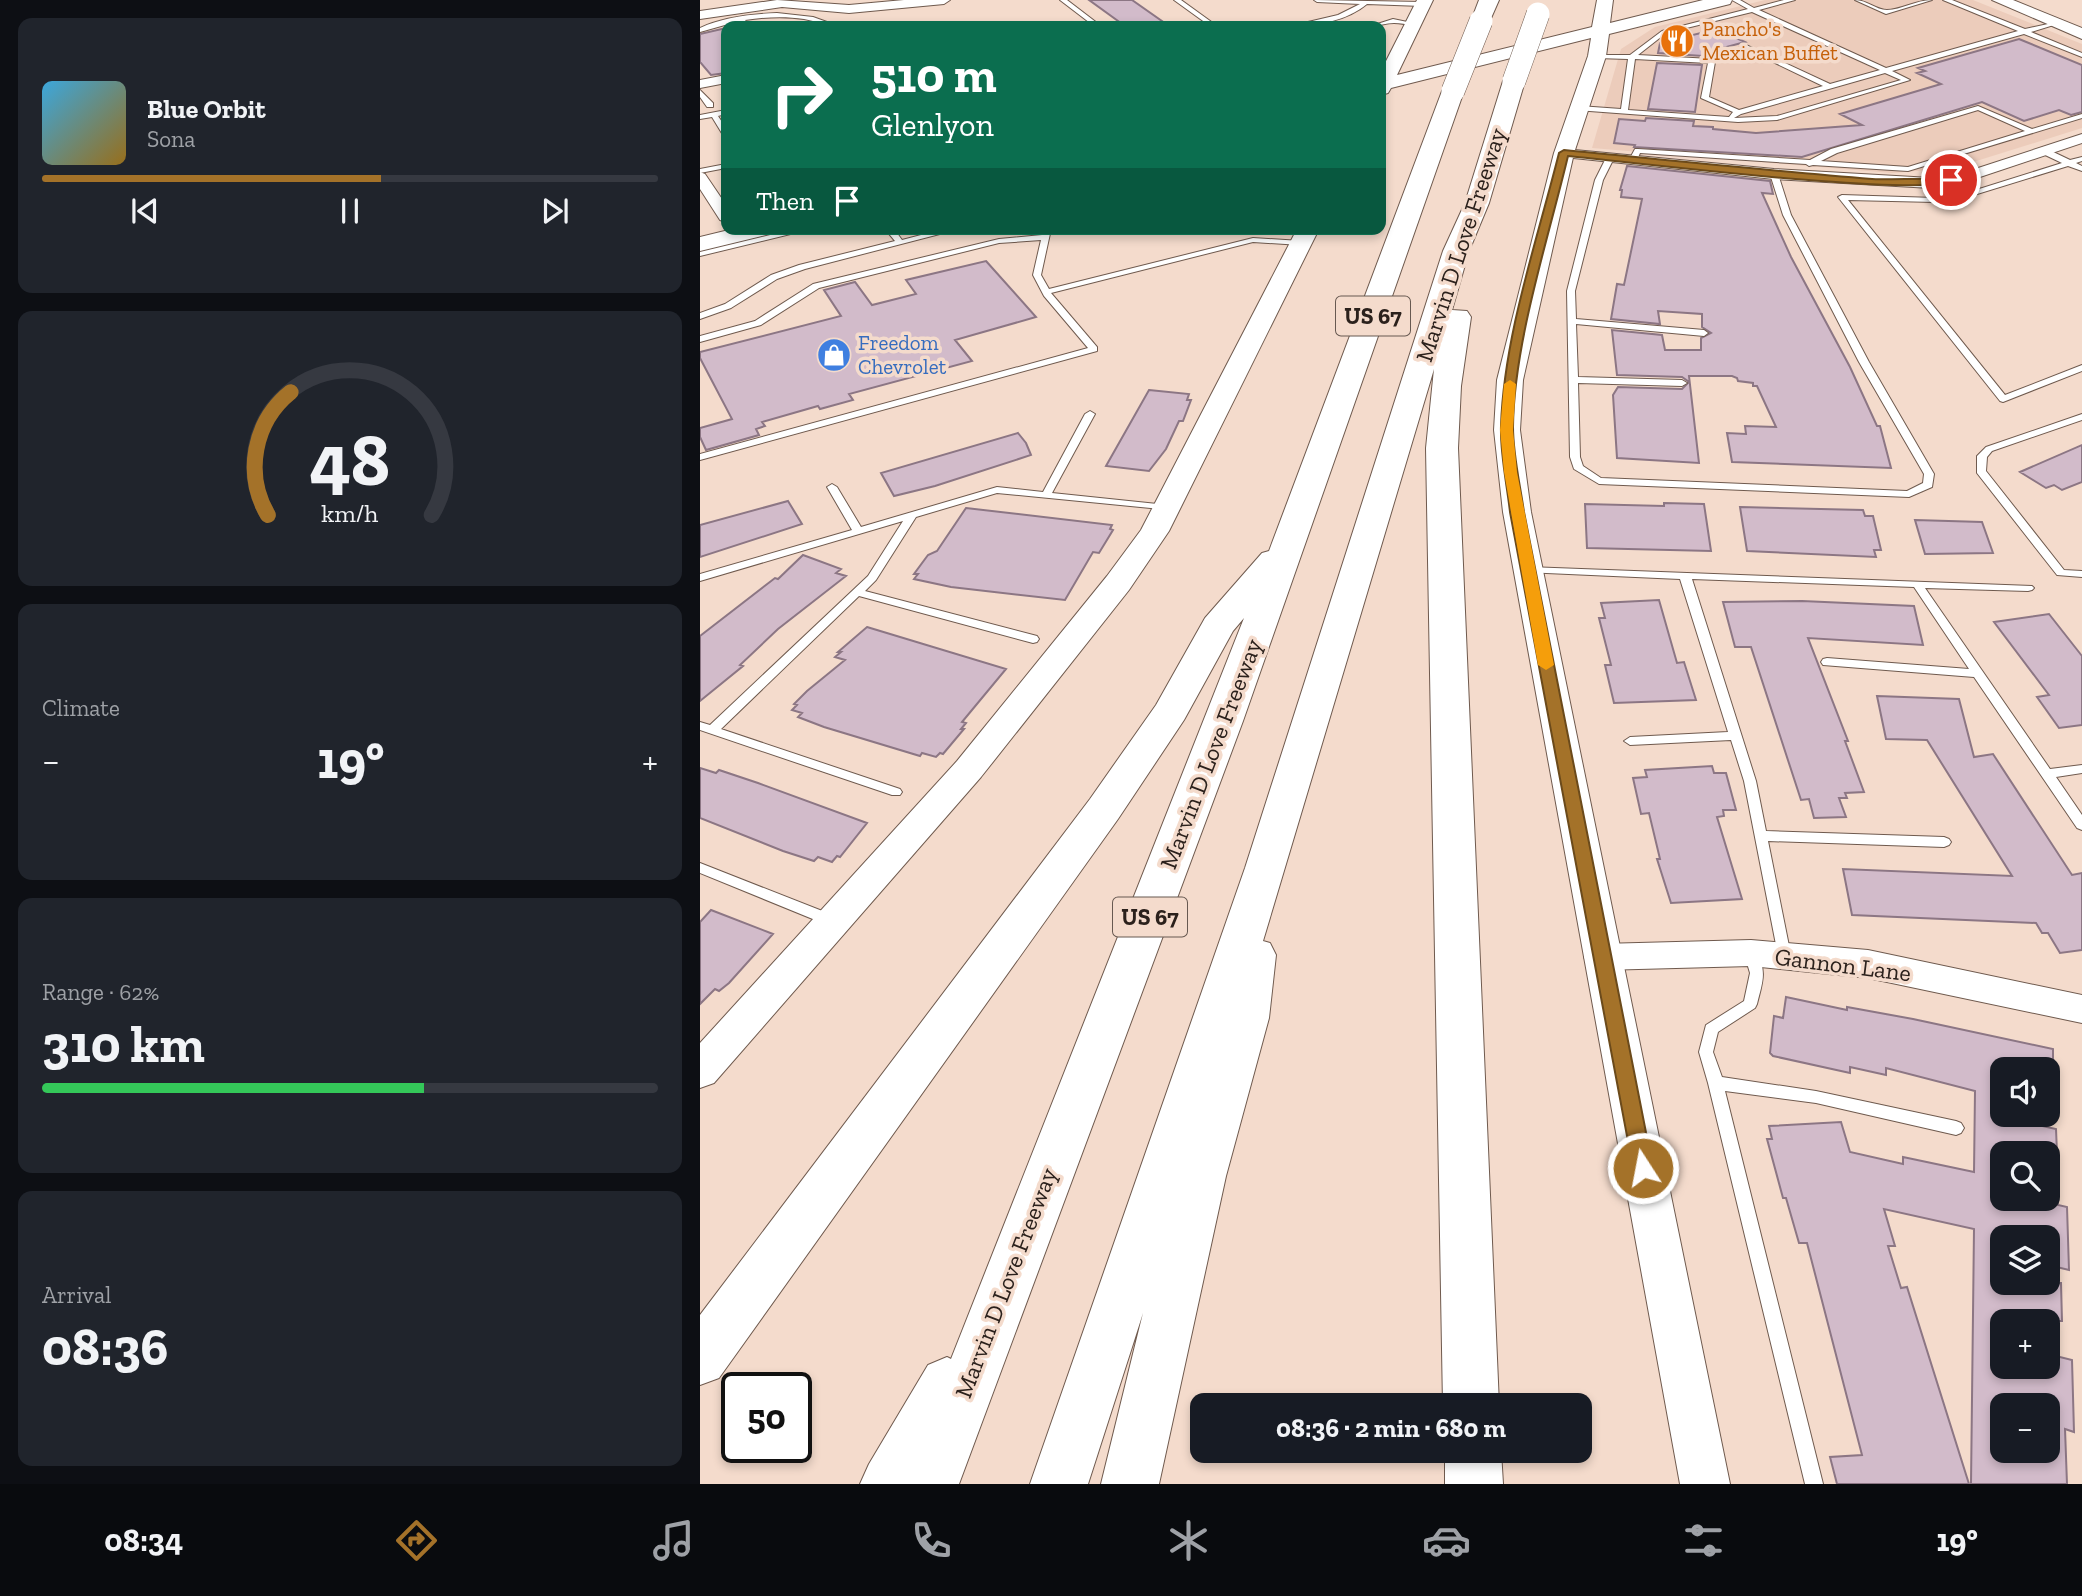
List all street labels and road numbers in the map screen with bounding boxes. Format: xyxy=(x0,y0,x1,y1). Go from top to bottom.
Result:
street label: Marvin D Love Freeway xyxy=(1409,124,1512,365)
road number: US 67 xyxy=(1336,296,1410,336)
street label: Marvin D Love Freeway xyxy=(1153,634,1268,873)
road number: US 67 xyxy=(1113,898,1187,936)
street label: Gannon Lane xyxy=(1773,942,1913,987)
street label: Marvin D Love Freeway xyxy=(948,1163,1063,1402)

